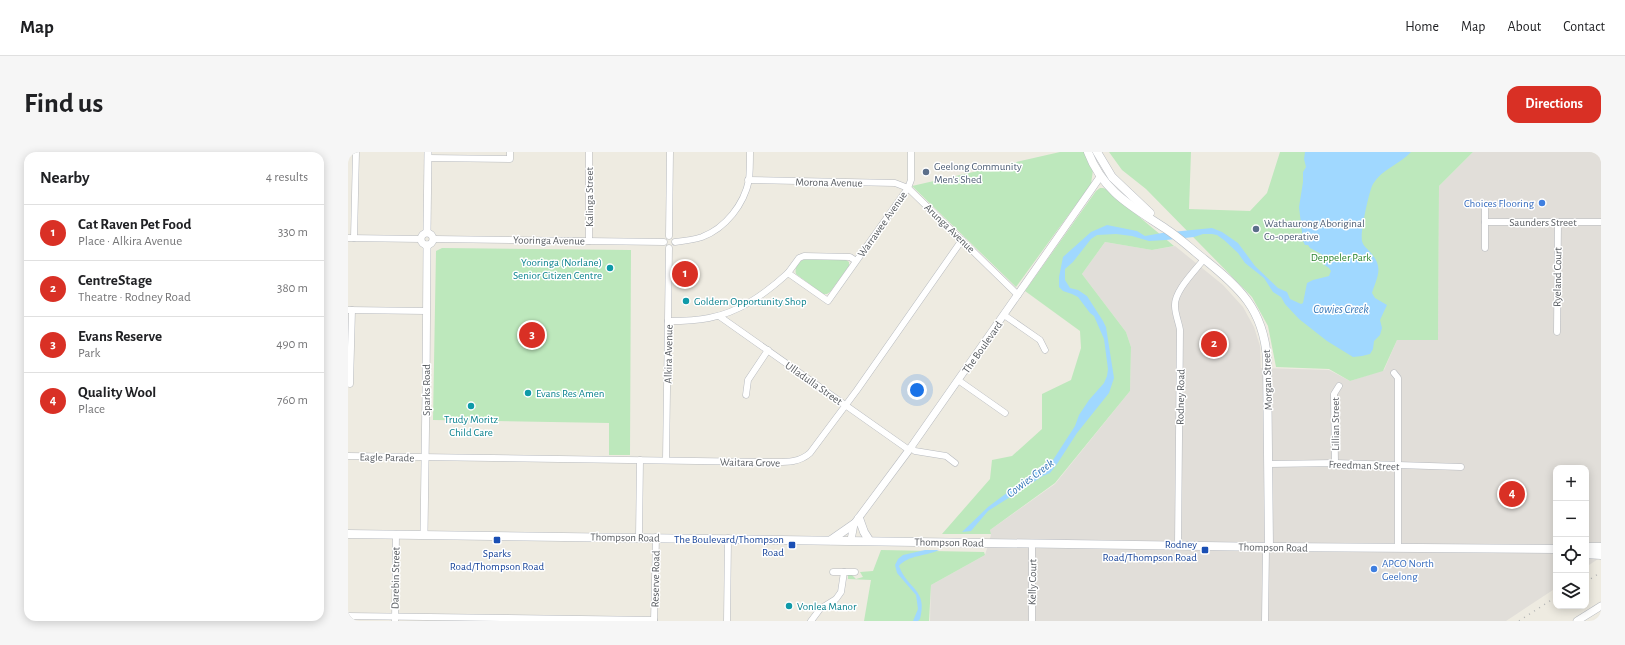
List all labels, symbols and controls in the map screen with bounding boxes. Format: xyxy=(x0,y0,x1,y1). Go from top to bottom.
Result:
text: Map xyxy=(20,18,54,37)
text: Home xyxy=(1405,20,1439,34)
text: Map xyxy=(1461,20,1485,34)
text: About xyxy=(1507,20,1541,34)
text: Contact xyxy=(1563,20,1605,34)
button: Directions xyxy=(1507,86,1601,123)
text: Find us xyxy=(24,90,103,118)
place label: Geelong Community Men's Shed xyxy=(934,161,1022,185)
street label: Kalinga Street xyxy=(584,166,595,227)
marker: Geelong Community Men's Shed xyxy=(921,167,931,177)
text: Nearby xyxy=(40,169,90,186)
text: 4 results xyxy=(266,171,308,184)
street label: Morona Avenue xyxy=(795,176,863,189)
street label: Warrawee Avenue xyxy=(856,189,909,259)
place label: Choices Flooring xyxy=(1464,198,1535,209)
marker: Choices Flooring xyxy=(1537,198,1547,208)
street label: Arunga Avenue xyxy=(922,202,977,255)
text: Cat Raven Pet Food xyxy=(78,217,191,232)
street label: Saunders Street xyxy=(1509,217,1577,228)
place label: Wathaurong Aboriginal Co-operative xyxy=(1264,218,1365,242)
marker: Wathaurong Aboriginal Co-operative xyxy=(1251,224,1261,234)
text: 1 xyxy=(51,226,55,239)
text: 330 m xyxy=(278,226,308,239)
street label: Yooringa Avenue xyxy=(513,234,585,247)
text: Place · Alkira Avenue xyxy=(78,235,182,248)
street label: Ryeland Court xyxy=(1551,247,1564,307)
park label: Deppeler Park xyxy=(1311,252,1371,263)
place label: Yooringa (Norlane) Senior Citizen Centre xyxy=(513,257,602,281)
pin: 1 xyxy=(672,259,698,289)
marker: Yooringa (Norlane) Senior Citizen Centre xyxy=(605,263,615,273)
text: CentreStage xyxy=(78,273,152,288)
text: 2 xyxy=(50,282,56,295)
text: 380 m xyxy=(277,282,308,295)
text: Theatre · Rodney Road xyxy=(78,291,191,304)
marker: Goldern Opportunity Shop xyxy=(681,296,691,306)
place label: Goldern Opportunity Shop xyxy=(694,296,807,307)
water label: Cowies Creek xyxy=(1313,303,1369,315)
street label: The Boulevard xyxy=(960,319,1005,375)
pin: 3 xyxy=(519,320,545,350)
street label: Alkira Avenue xyxy=(662,324,675,384)
text: Evans Reserve xyxy=(78,329,162,344)
pin: 2 xyxy=(1201,329,1227,359)
text: 3 xyxy=(50,338,56,351)
text: 490 m xyxy=(276,338,308,351)
text: Park xyxy=(78,347,100,360)
street label: Morgan Street xyxy=(1261,349,1274,411)
street label: Ulladulla Street xyxy=(783,360,845,407)
street label: Sparks Road xyxy=(421,364,432,416)
street label: Rodney Road xyxy=(1175,369,1186,425)
your location xyxy=(907,380,927,400)
text: Quality Wool xyxy=(78,385,156,400)
marker: Evans Res Amen xyxy=(523,388,533,398)
place label: Evans Res Amen xyxy=(536,388,604,399)
text: 4 xyxy=(50,394,56,407)
text: 760 m xyxy=(277,394,308,407)
street label: Lillian Street xyxy=(1330,397,1341,451)
marker: Trudy Moritz Child Care xyxy=(466,401,476,411)
text: Place xyxy=(78,403,105,416)
place label: Trudy Moritz Child Care xyxy=(444,414,498,438)
street label: Eagle Parade xyxy=(359,452,414,463)
street label: Waitara Grove xyxy=(720,456,780,469)
water label: Cowies Creek xyxy=(1004,456,1056,500)
street label: Freedman Street xyxy=(1328,459,1400,472)
map controls xyxy=(1553,465,1589,609)
button: + xyxy=(1553,465,1589,501)
pin: 4 xyxy=(1499,479,1525,509)
button: − xyxy=(1553,501,1589,537)
street label: Thompson Road xyxy=(590,531,660,544)
place label: The Boulevard/Thompson Road xyxy=(674,534,784,558)
marker: Sparks Road/Thompson Road xyxy=(492,535,502,545)
street label: Thompson Road xyxy=(914,536,984,549)
button: locate xyxy=(1553,537,1589,573)
place label: Rodney Road/Thompson Road xyxy=(1103,539,1197,563)
marker: The Boulevard/Thompson Road xyxy=(787,540,797,550)
street label: Thompson Road xyxy=(1238,541,1308,554)
marker: Rodney Road/Thompson Road xyxy=(1200,545,1210,555)
street label: Darebin Street xyxy=(389,546,402,609)
place label: Sparks Road/Thompson Road xyxy=(450,548,545,572)
street label: Reserve Road xyxy=(650,550,662,608)
street label: Kelly Court xyxy=(1027,558,1038,605)
place label: APCO North Geelong xyxy=(1382,558,1434,582)
marker: APCO North Geelong xyxy=(1369,564,1379,574)
button: layers xyxy=(1553,573,1589,609)
marker: Vonlea Manor xyxy=(784,601,794,611)
place label: Vonlea Manor xyxy=(797,601,857,612)

